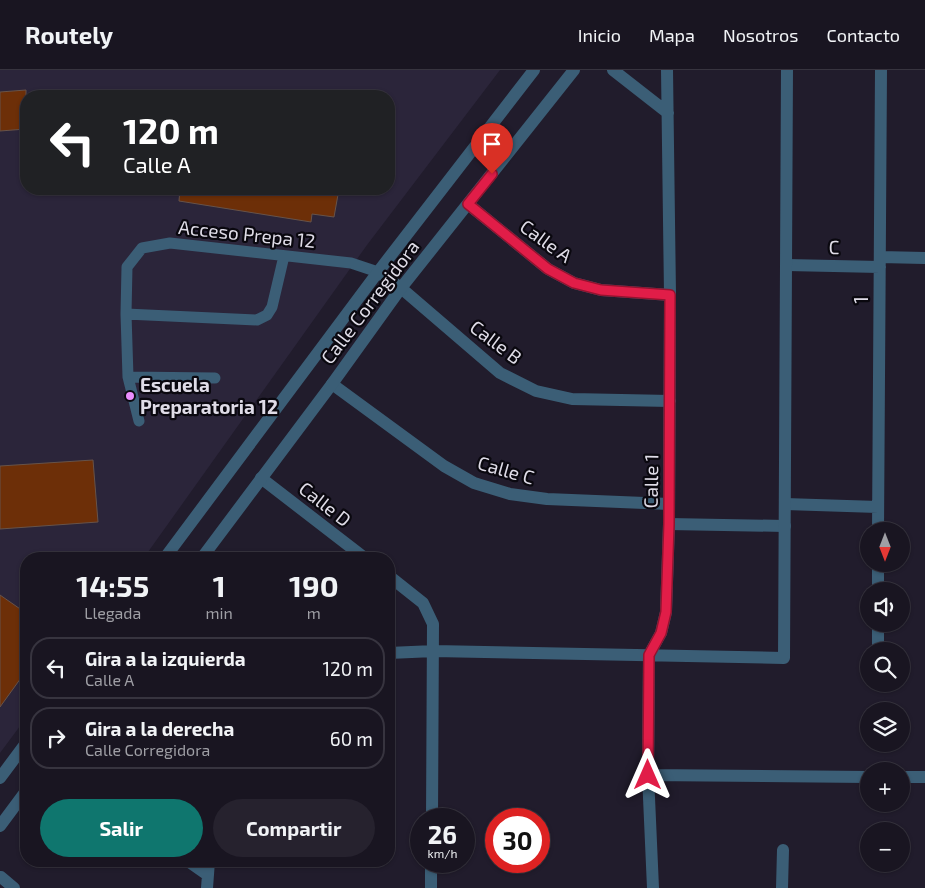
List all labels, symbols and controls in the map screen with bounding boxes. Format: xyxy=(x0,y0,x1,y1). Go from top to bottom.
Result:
text: Routely xyxy=(25,20,113,49)
text: Inicio xyxy=(578,24,621,46)
text: Mapa xyxy=(649,24,695,46)
text: Nosotros xyxy=(723,24,798,46)
text: Contacto xyxy=(826,24,900,46)
text: 120 m xyxy=(123,109,219,151)
icon: left xyxy=(40,110,105,175)
pin xyxy=(471,123,513,174)
icon: arrive xyxy=(478,130,506,158)
text: Calle A xyxy=(123,151,191,177)
street label: Calle A xyxy=(516,214,577,267)
street label: Acceso Prepa 12 xyxy=(177,215,317,252)
street label: Calle Corregidora xyxy=(316,235,424,368)
street label: C xyxy=(828,235,840,258)
street label: 1 xyxy=(849,296,872,304)
street label: Calle B xyxy=(466,315,527,368)
place label: Escuela Preparatoria 12 xyxy=(140,373,278,418)
marker: Escuela Preparatoria 12 xyxy=(124,390,136,402)
street label: Calle C xyxy=(475,450,537,489)
street label: Calle 1 xyxy=(639,454,662,508)
street label: Calle D xyxy=(295,476,356,531)
north arrow xyxy=(860,522,910,572)
map controls xyxy=(860,522,910,872)
text: 14:55 xyxy=(76,567,149,603)
text: 1 xyxy=(213,567,226,603)
text: 190 xyxy=(289,567,339,603)
button: sound xyxy=(860,582,910,632)
text: Llegada xyxy=(84,603,141,622)
text: min xyxy=(206,603,233,622)
text: m xyxy=(307,603,321,622)
button: search xyxy=(860,642,910,692)
text: Gira a la izquierda xyxy=(85,647,246,670)
icon: left xyxy=(42,654,70,682)
text: 120 m xyxy=(322,657,373,680)
text: Calle A xyxy=(85,670,134,689)
button: layers xyxy=(860,702,910,752)
text: Gira a la derecha xyxy=(85,717,234,740)
icon: right xyxy=(42,724,70,752)
text: 60 m xyxy=(330,727,373,750)
text: Calle Corregidora xyxy=(85,740,210,759)
position arrow xyxy=(621,748,673,800)
button: + xyxy=(860,762,910,812)
button: Salir xyxy=(40,799,203,857)
button: Compartir xyxy=(213,799,375,857)
speed limit sign: 30 xyxy=(485,808,550,873)
text: 26 xyxy=(428,819,457,849)
button: − xyxy=(860,822,910,872)
text: km/h xyxy=(428,846,457,860)

